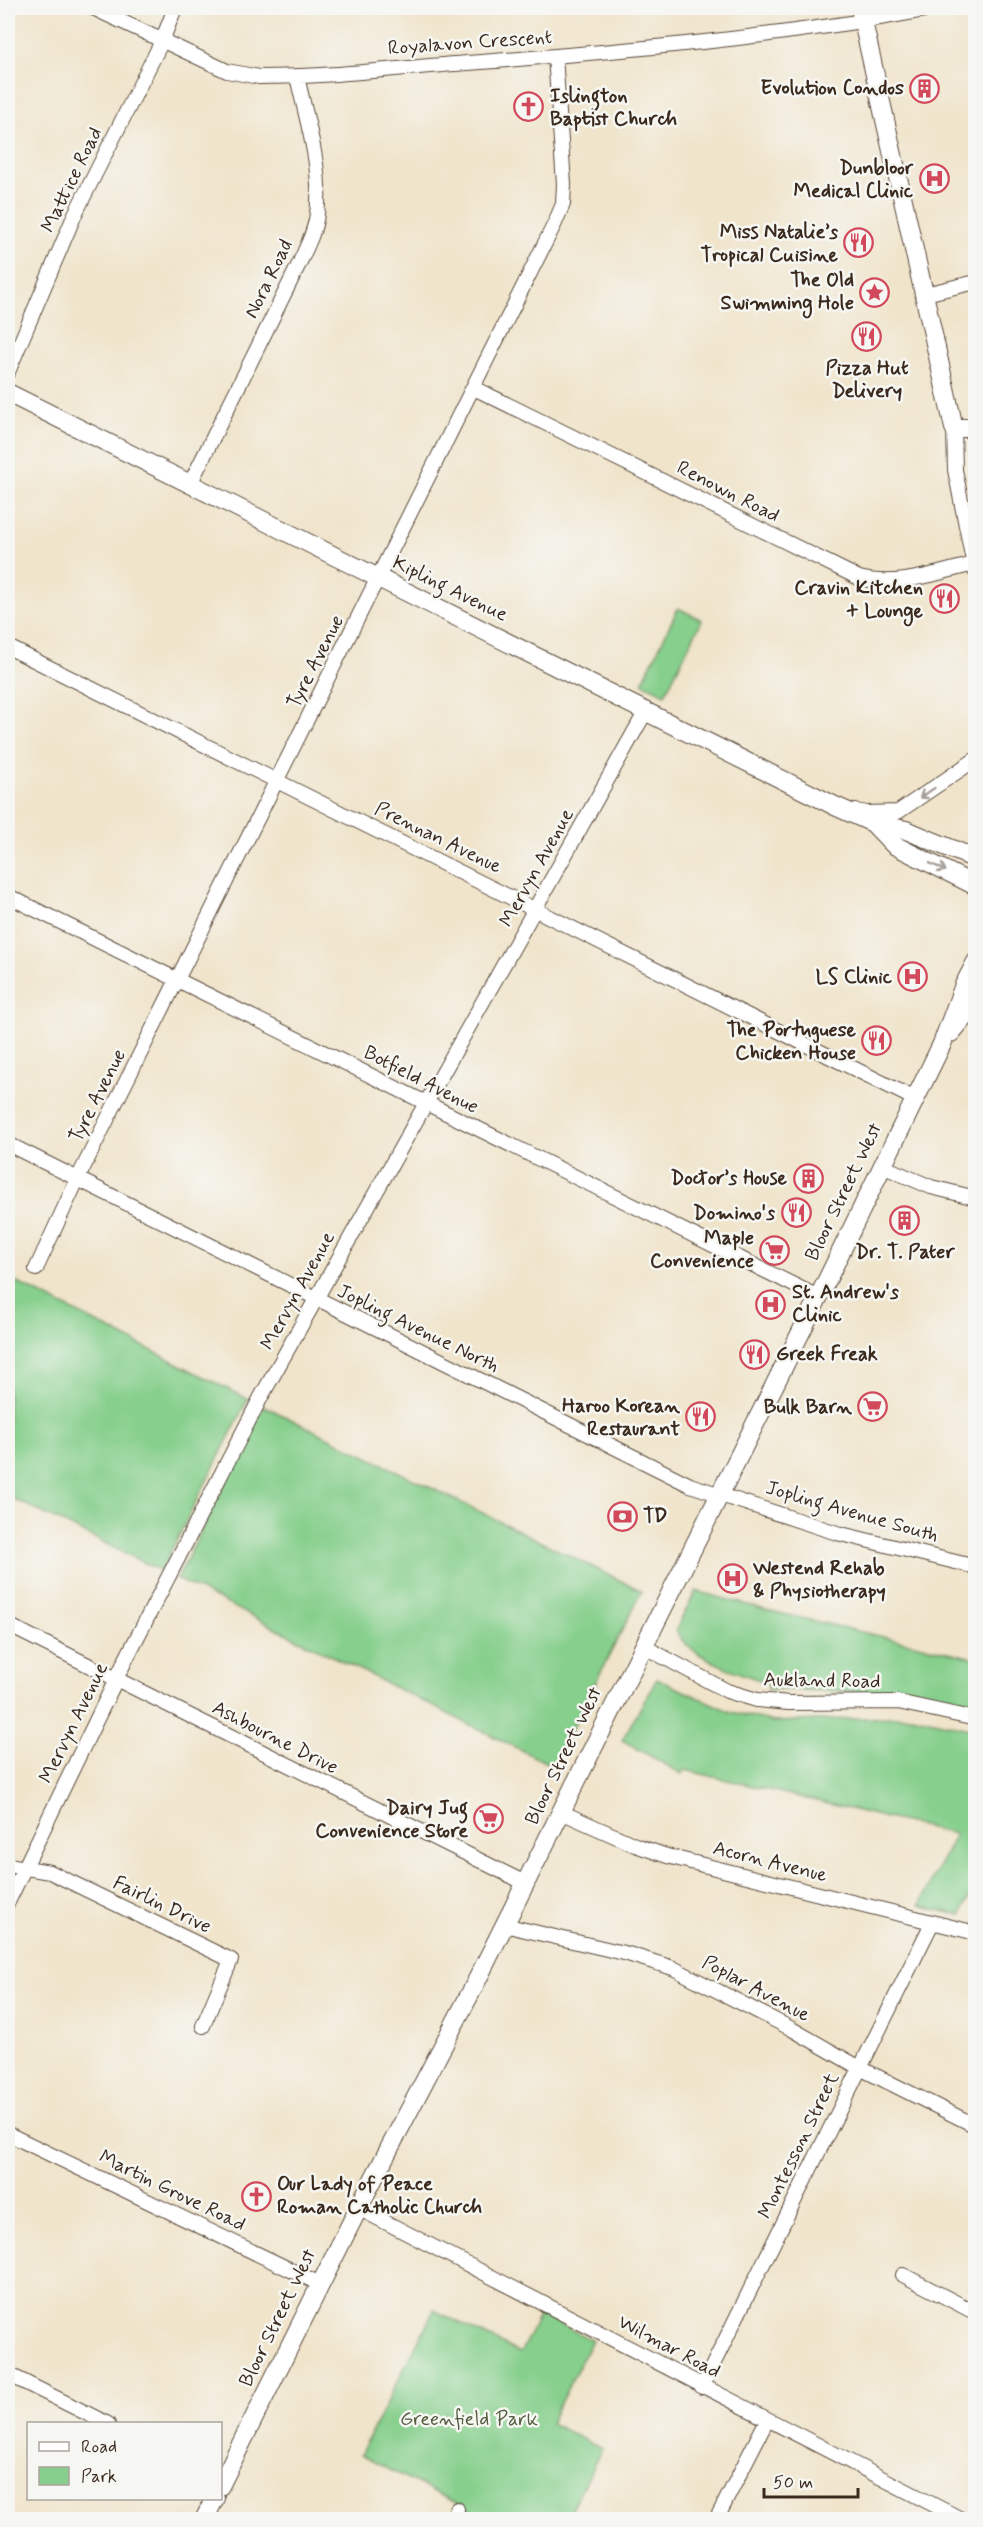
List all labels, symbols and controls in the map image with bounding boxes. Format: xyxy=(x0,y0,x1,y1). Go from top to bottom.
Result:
street label: Royalavon Crescent xyxy=(387,24,553,62)
building icon: Evolution Condos xyxy=(909,72,941,104)
place label: Evolution Condos xyxy=(760,75,904,102)
place label: Islington Baptist Church xyxy=(550,83,677,133)
church icon: Islington Baptist Church xyxy=(513,91,545,123)
street label: Mattice Road xyxy=(35,123,109,237)
place label: Dunbloor Medical Clinic xyxy=(794,155,914,205)
hospital icon: Dunbloor Medical Clinic xyxy=(918,163,950,195)
place label: Miss Natalie’s Tropical Cuisine xyxy=(700,219,839,269)
restaurant icon: Miss Natalie’s Tropical Cuisine xyxy=(843,227,875,259)
street label: Nora Road xyxy=(238,235,300,323)
place label: The Old Swimming Hole xyxy=(721,267,854,319)
place icon: The Old Swimming Hole xyxy=(859,276,891,308)
restaurant icon: Pizza Hut Delivery xyxy=(851,321,883,353)
place label: Pizza Hut Delivery xyxy=(825,355,909,405)
street label: Renown Road xyxy=(672,455,784,529)
street label: Kipling Avenue xyxy=(387,549,512,630)
place label: Cravin Kitchen + Lounge xyxy=(794,575,924,627)
restaurant icon: Cravin Kitchen + Lounge xyxy=(928,583,960,615)
street label: Tyre Avenue xyxy=(281,611,351,713)
one-way arrow xyxy=(920,787,936,799)
street label: Prennan Avenue xyxy=(370,796,506,880)
street label: Mervyn Avenue xyxy=(493,804,581,932)
one-way arrow xyxy=(929,862,947,874)
hospital icon: LS Clinic xyxy=(897,961,929,993)
place label: LS Clinic xyxy=(816,964,893,991)
place label: The Portuguese Chicken House xyxy=(726,1017,857,1067)
restaurant icon: The Portuguese Chicken House xyxy=(861,1025,893,1057)
street label: Botfield Avenue xyxy=(359,1039,483,1121)
street label: Tyre Avenue xyxy=(63,1045,133,1147)
street label: Bloor Street West xyxy=(799,1118,889,1265)
building icon: Doctor’s House xyxy=(792,1162,824,1194)
place label: Doctor’s House xyxy=(670,1165,788,1192)
restaurant icon: Domino's xyxy=(780,1197,812,1229)
place label: Domino's xyxy=(693,1200,775,1227)
building icon: Dr. T. Pater xyxy=(889,1205,921,1237)
place label: Maple Convenience xyxy=(650,1225,754,1275)
street label: Mervyn Avenue xyxy=(254,1227,342,1355)
supermarket icon: Maple Convenience xyxy=(759,1234,791,1266)
place label: Dr. T. Pater xyxy=(855,1239,955,1266)
street label: Jopling Avenue North xyxy=(332,1278,504,1382)
place label: St. Andrew's Clinic xyxy=(792,1279,899,1329)
hospital icon: St. Andrew's Clinic xyxy=(755,1288,787,1320)
restaurant icon: Greek Freak xyxy=(739,1338,771,1370)
place label: Greek Freak xyxy=(776,1341,878,1368)
supermarket icon: Bulk Barn xyxy=(857,1391,889,1423)
place label: Haroo Korean Restaurant xyxy=(562,1393,681,1443)
place label: Bulk Barn xyxy=(764,1394,852,1421)
restaurant icon: Haroo Korean Restaurant xyxy=(685,1401,717,1433)
street label: Jopling Avenue South xyxy=(762,1474,941,1551)
bank icon: TD xyxy=(606,1500,638,1532)
place label: TD xyxy=(643,1503,668,1530)
place label: Westend Rehab & Physiotherapy xyxy=(752,1555,886,1605)
hospital icon: Westend Rehab & Physiotherapy xyxy=(716,1563,748,1595)
street label: Mervyn Avenue xyxy=(33,1658,115,1788)
street label: Aukland Road xyxy=(763,1666,881,1696)
street label: Bloor Street West xyxy=(519,1682,609,1829)
street label: Ashbourne Drive xyxy=(207,1695,343,1781)
place label: Dairy Jug Convenience Store xyxy=(315,1795,468,1845)
supermarket icon: Dairy Jug Convenience Store xyxy=(473,1803,505,1835)
street label: Acorn Avenue xyxy=(710,1835,830,1889)
street label: Fairlin Drive xyxy=(108,1870,216,1940)
street label: Poplar Avenue xyxy=(697,1949,815,2029)
street label: Montesson Street xyxy=(752,2068,846,2224)
street label: Martin Grove Road xyxy=(94,2144,250,2238)
place label: Our Lady of Peace Roman Catholic Church xyxy=(277,2171,482,2221)
church icon: Our Lady of Peace Roman Catholic Church xyxy=(240,2180,272,2212)
street label: Bloor Street West xyxy=(233,2244,323,2391)
street label: Wilmar Road xyxy=(613,2309,725,2385)
park label: Greenfield Park xyxy=(400,2406,538,2433)
legend xyxy=(27,2422,222,2500)
text: Road xyxy=(81,2435,117,2459)
scale bar xyxy=(764,2461,858,2499)
text: Park xyxy=(81,2465,117,2489)
text: 50 m xyxy=(773,2471,813,2495)

